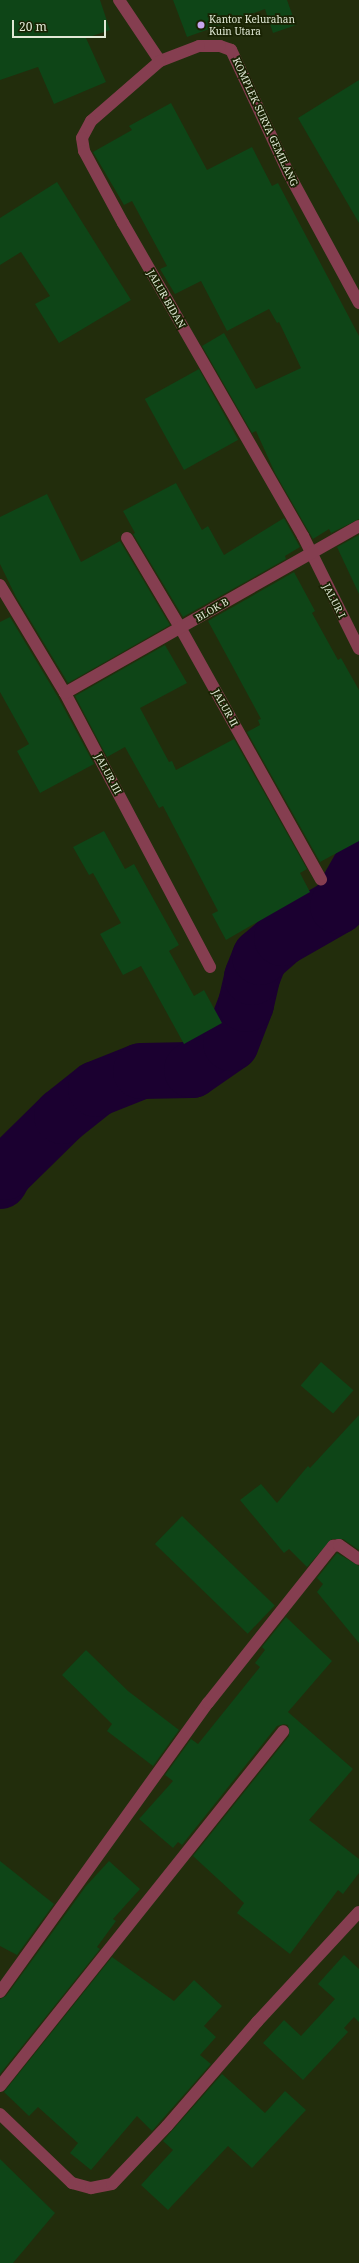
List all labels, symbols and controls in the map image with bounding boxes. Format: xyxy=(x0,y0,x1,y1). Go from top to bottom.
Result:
scale bar xyxy=(14,12,108,38)
place label: Kantor Kelurahan Kuin Utara xyxy=(209,13,295,36)
text: 20 m xyxy=(19,18,47,35)
marker: Kantor Kelurahan Kuin Utara xyxy=(196,20,206,30)
street label: KOMPLEK SURYA GEMILANG xyxy=(230,56,300,188)
street label: JALUR BIDAN xyxy=(145,268,187,330)
street label: JALUR I xyxy=(320,582,348,620)
street label: BLOK B xyxy=(193,596,231,624)
street label: JALUR II xyxy=(210,687,240,729)
street label: JALUR III xyxy=(92,752,124,796)

